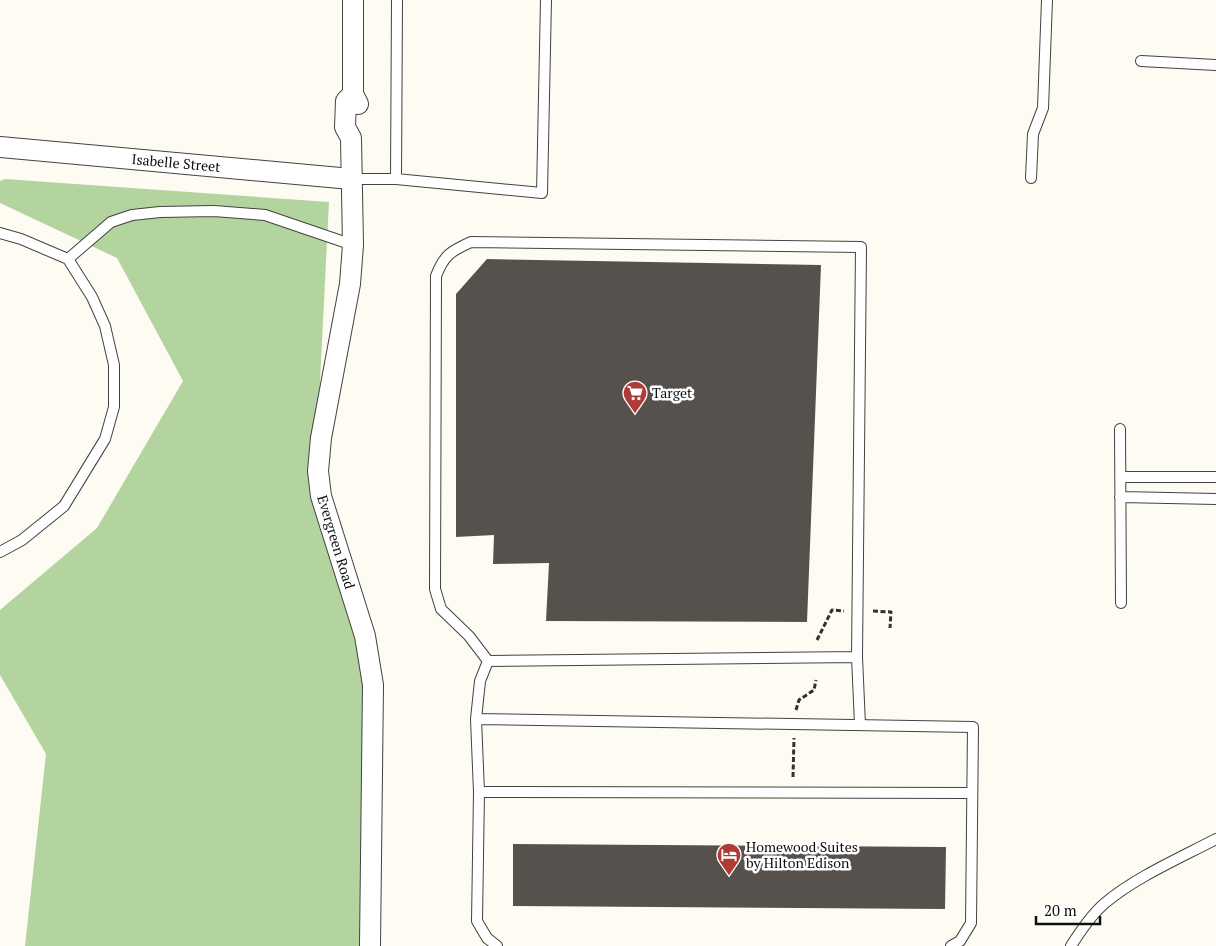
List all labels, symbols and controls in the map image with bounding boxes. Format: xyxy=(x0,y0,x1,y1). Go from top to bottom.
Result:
street label: Isabelle Street xyxy=(131,149,222,176)
supermarket icon: Target xyxy=(622,380,648,414)
place label: Target xyxy=(652,383,693,402)
street label: Evergreen Road xyxy=(313,493,360,591)
place label: Homewood Suites by Hilton Edison xyxy=(746,837,858,872)
hotel icon: Homewood Suites by Hilton Edison xyxy=(716,842,742,876)
scale bar xyxy=(1036,894,1100,926)
text: 20 m xyxy=(1044,900,1077,920)

